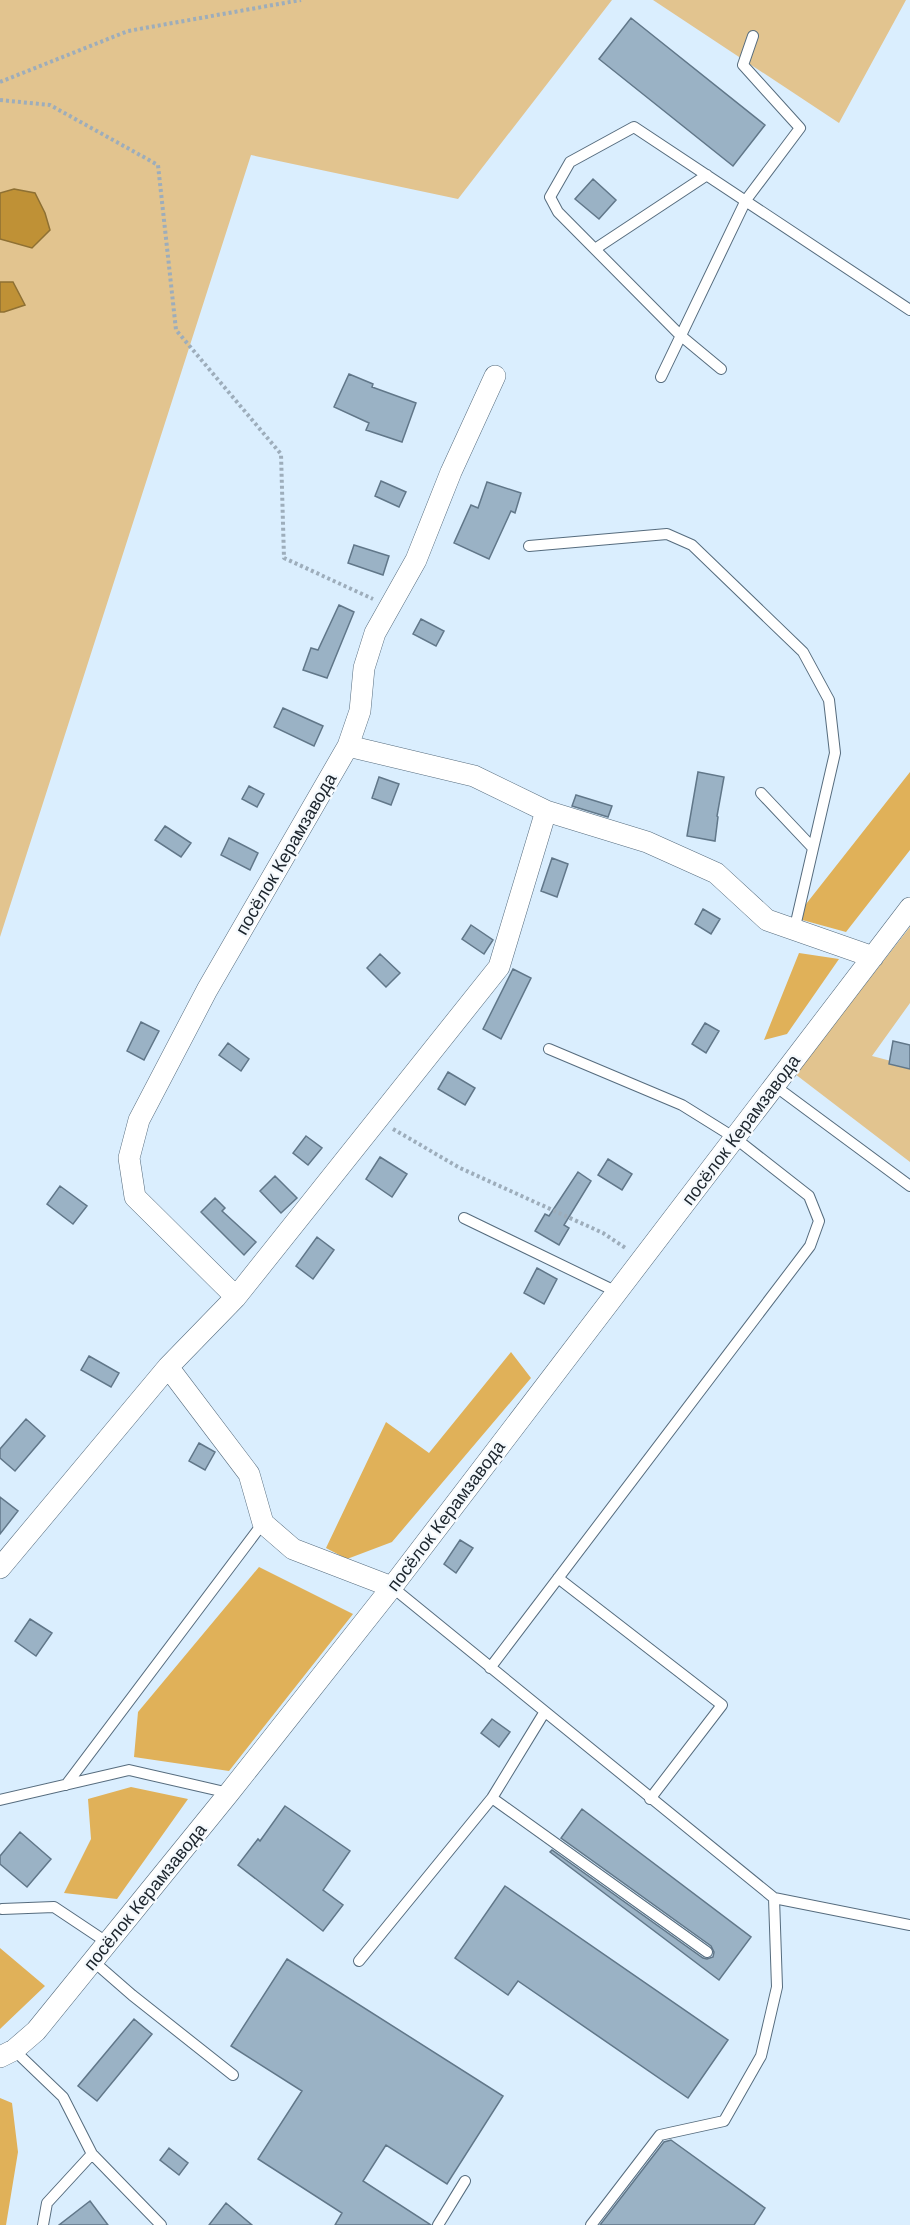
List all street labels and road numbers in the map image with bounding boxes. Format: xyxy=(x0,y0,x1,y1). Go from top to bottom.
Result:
street label: посёлок Керамзавода xyxy=(232,769,341,938)
street label: посёлок Керамзавода xyxy=(678,1050,805,1209)
street label: посёлок Керамзавода xyxy=(383,1436,510,1595)
street label: посёлок Керамзавода xyxy=(80,1819,211,1974)

